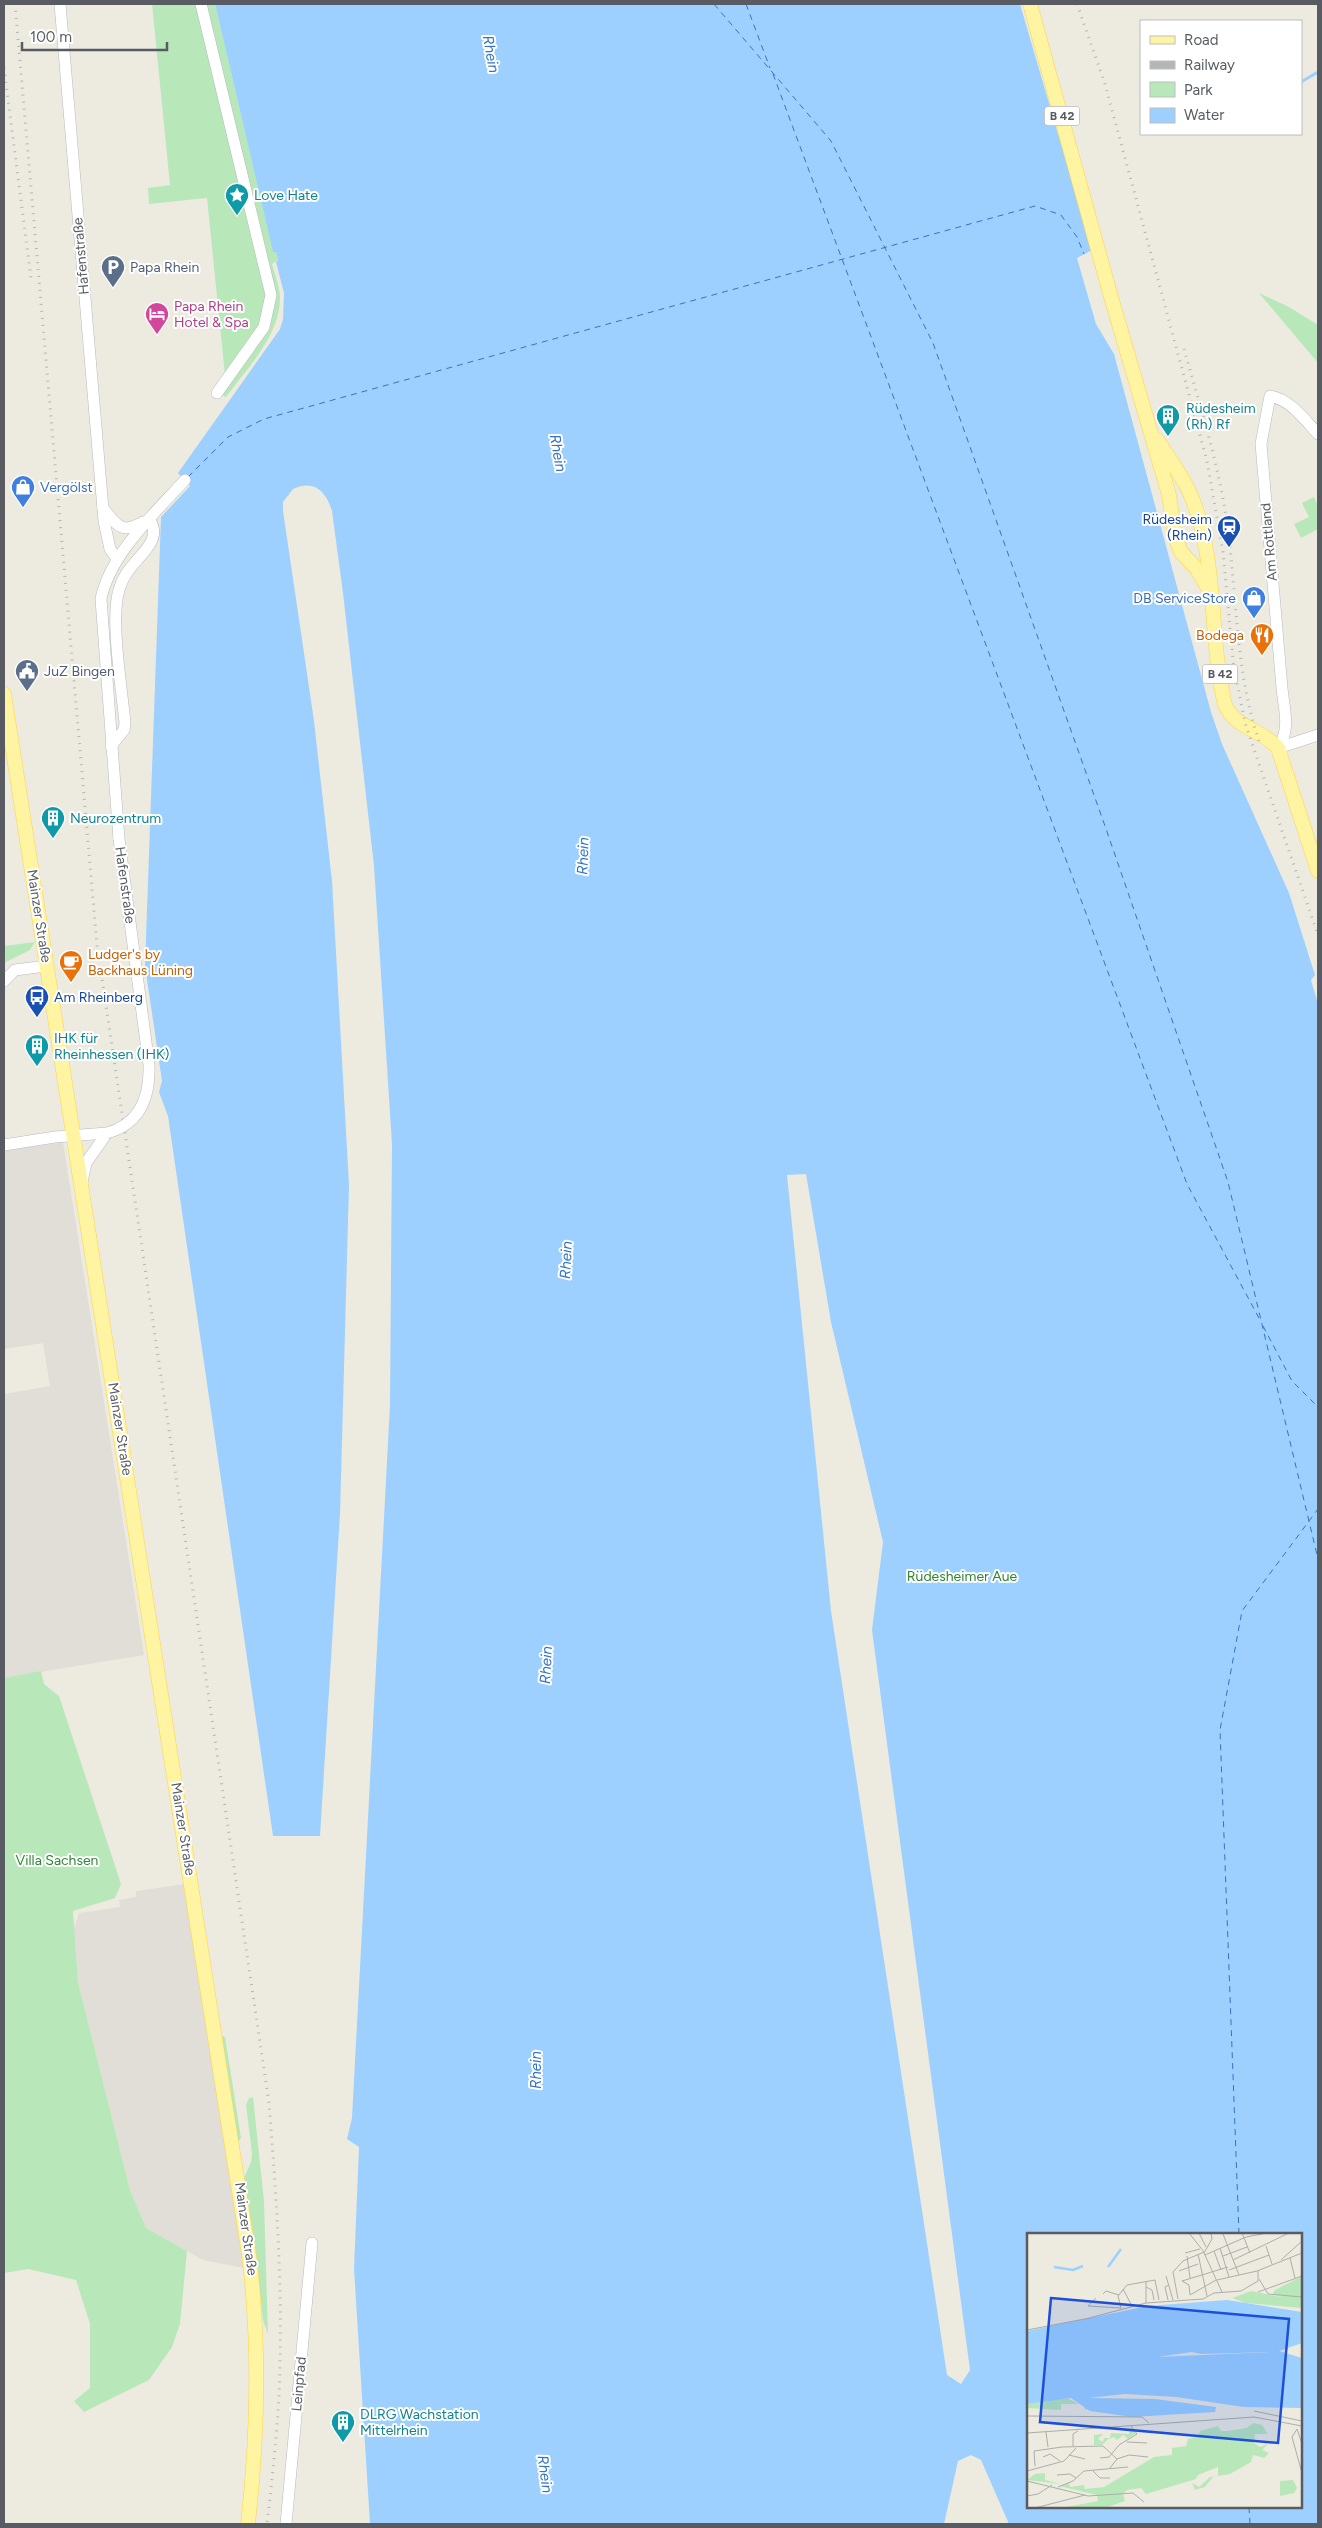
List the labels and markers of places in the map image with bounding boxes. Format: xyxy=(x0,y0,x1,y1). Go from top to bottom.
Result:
place icon: Love Hate xyxy=(224,182,250,216)
place label: Love Hate xyxy=(254,187,318,204)
parking icon: Papa Rhein xyxy=(100,254,126,288)
place label: Papa Rhein xyxy=(130,259,199,276)
place label: Papa Rhein Hotel & Spa xyxy=(174,298,249,331)
hotel icon: Papa Rhein Hotel & Spa xyxy=(144,301,170,335)
place label: Rüdesheim (Rh) Rf xyxy=(1186,400,1256,433)
building icon: Rüdesheim (Rh) Rf xyxy=(1155,403,1181,437)
shop icon: Vergölst xyxy=(10,474,36,508)
place label: Vergölst xyxy=(40,479,93,496)
place label: Rüdesheim (Rhein) xyxy=(1142,511,1212,544)
station icon: Rüdesheim (Rhein) xyxy=(1216,514,1242,548)
shop icon: DB ServiceStore xyxy=(1241,585,1267,619)
place label: DB ServiceStore xyxy=(1133,590,1236,607)
restaurant icon: Bodega xyxy=(1249,622,1275,656)
place label: Bodega xyxy=(1196,627,1244,644)
public building icon: JuZ Bingen xyxy=(14,658,40,692)
place label: JuZ Bingen xyxy=(44,663,115,680)
building icon: Neurozentrum xyxy=(40,805,66,839)
place label: Neurozentrum xyxy=(70,810,161,827)
place label: Ludger's by Backhaus Lüning xyxy=(88,946,193,979)
cafe icon: Ludger's by Backhaus Lüning xyxy=(58,949,84,983)
bus stop icon: Am Rheinberg xyxy=(24,984,50,1018)
place label: Am Rheinberg xyxy=(54,989,143,1006)
place label: IHK für Rheinhessen (IHK) xyxy=(54,1030,169,1063)
building icon: IHK für Rheinhessen (IHK) xyxy=(24,1033,50,1067)
place label: DLRG Wachstation Mittelrhein xyxy=(360,2406,479,2439)
building icon: DLRG Wachstation Mittelrhein xyxy=(330,2409,356,2443)

